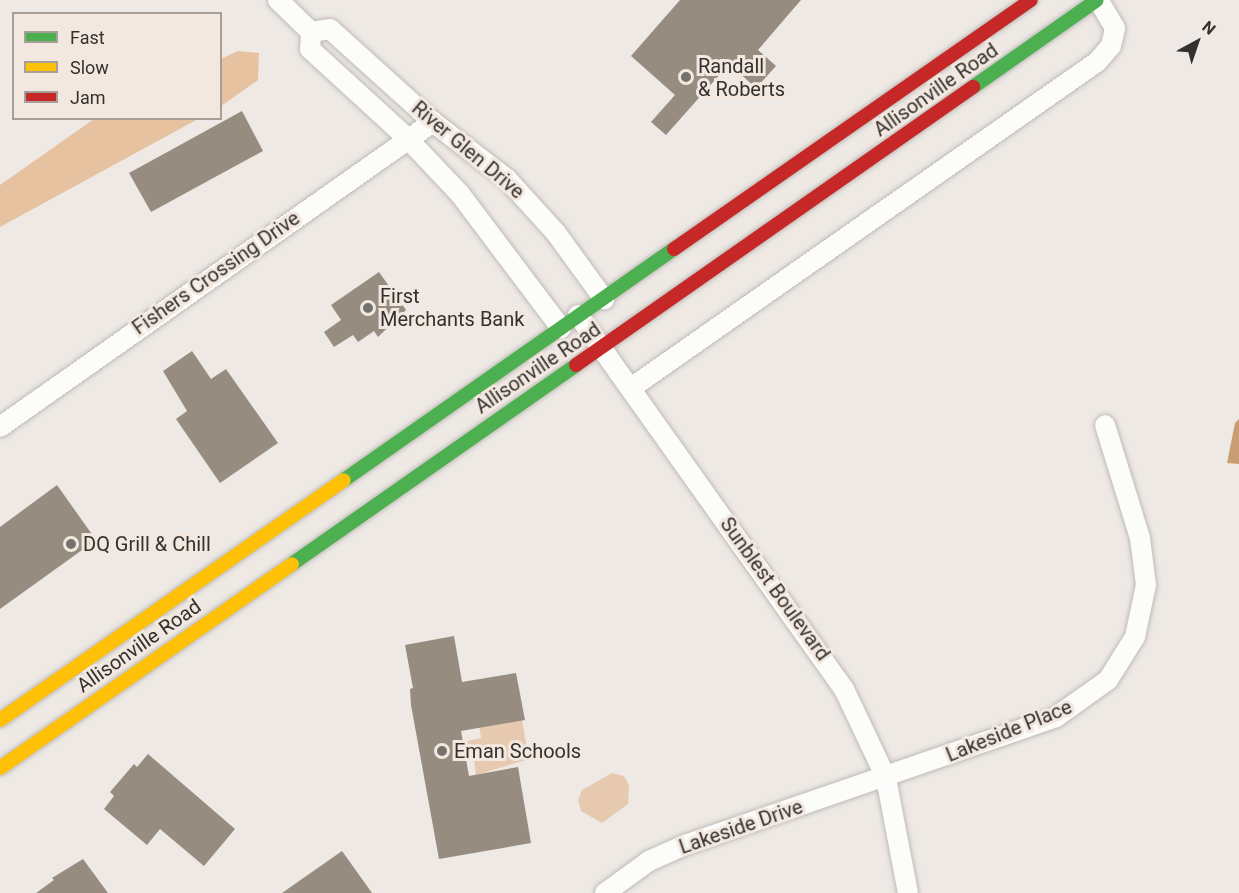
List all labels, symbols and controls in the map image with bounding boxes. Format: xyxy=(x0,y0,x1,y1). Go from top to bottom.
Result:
legend xyxy=(12,12,222,120)
north arrow xyxy=(1167,12,1227,72)
text: N xyxy=(1198,17,1219,39)
text: Fast xyxy=(70,27,105,48)
street label: Allisonville Road xyxy=(869,38,1003,142)
place label: Randall & Roberts xyxy=(698,54,785,101)
text: Slow xyxy=(70,57,109,78)
marker: Randall & Roberts xyxy=(679,70,693,84)
text: Jam xyxy=(70,87,106,108)
street label: River Glen Drive xyxy=(407,96,529,204)
street label: Fishers Crossing Drive xyxy=(128,206,304,340)
place label: First Merchants Bank xyxy=(380,284,524,331)
marker: First Merchants Bank xyxy=(361,301,375,315)
street label: Allisonville Road xyxy=(471,317,605,419)
street label: Sunblest Boulevard xyxy=(715,513,835,665)
place label: DQ Grill & Chill xyxy=(83,532,211,556)
marker: DQ Grill & Chill xyxy=(64,537,78,551)
street label: Allisonville Road xyxy=(72,594,206,698)
street label: Lakeside Place xyxy=(943,695,1075,767)
place label: Eman Schools xyxy=(454,739,581,763)
marker: Eman Schools xyxy=(435,744,449,758)
street label: Lakeside Drive xyxy=(676,795,806,859)

